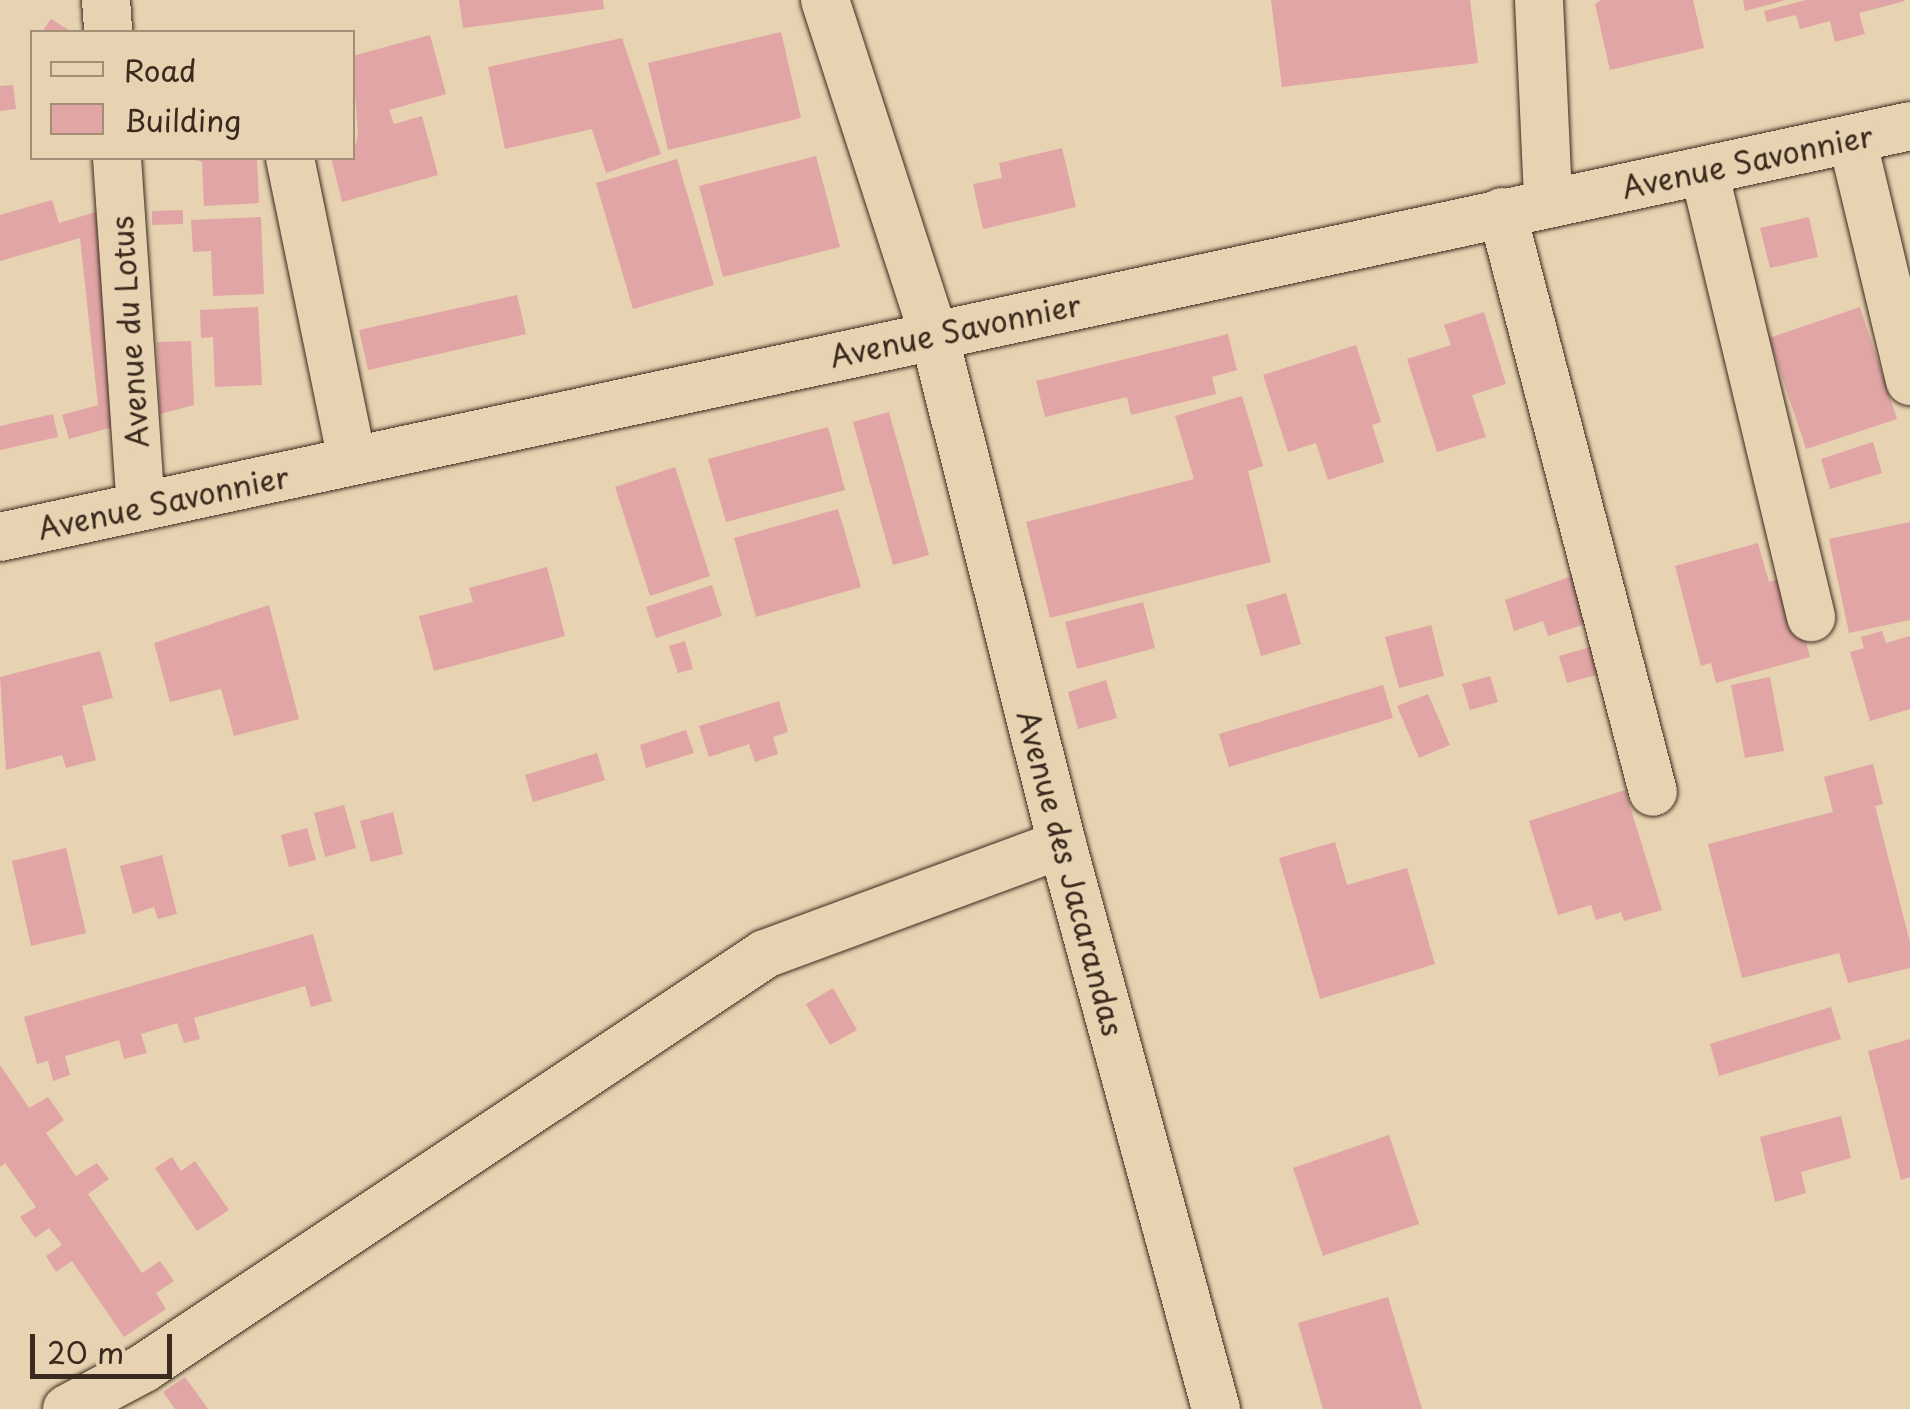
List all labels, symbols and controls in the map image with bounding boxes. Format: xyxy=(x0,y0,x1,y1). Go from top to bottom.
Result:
legend xyxy=(30,30,355,160)
text: Road xyxy=(124,47,197,92)
text: Building xyxy=(124,97,241,142)
street label: Avenue Savonnier xyxy=(1619,117,1875,205)
street label: Avenue du Lotus xyxy=(103,214,155,450)
street label: Avenue Savonnier xyxy=(827,286,1083,374)
street label: Avenue Savonnier xyxy=(35,458,291,546)
street label: Avenue des Jacarandas xyxy=(1010,706,1132,1040)
scale bar xyxy=(35,1314,178,1376)
text: 20 m xyxy=(47,1329,124,1374)

